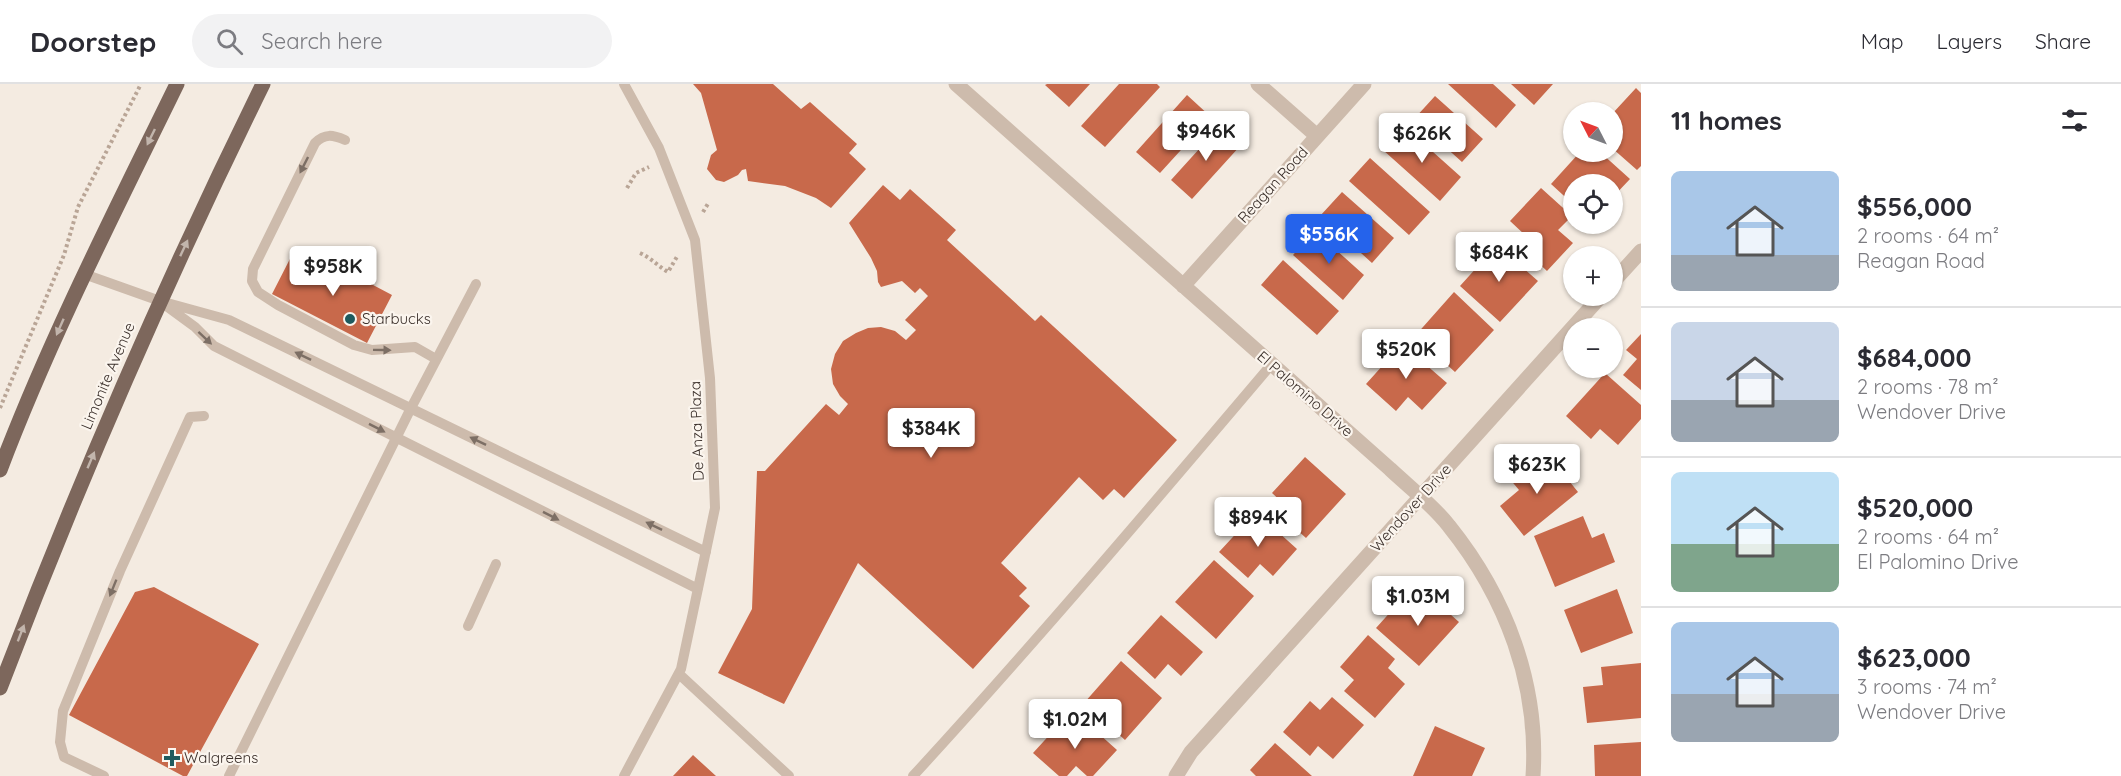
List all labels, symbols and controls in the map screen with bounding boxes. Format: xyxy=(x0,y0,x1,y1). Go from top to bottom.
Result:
search box xyxy=(192,14,612,68)
text: Doorstep xyxy=(30,24,156,59)
icon: search xyxy=(213,25,246,58)
text: Search here xyxy=(261,27,383,55)
text: Map xyxy=(1861,28,1904,54)
text: Layers xyxy=(1937,28,2002,54)
text: Share xyxy=(2035,28,2091,54)
north arrow xyxy=(1563,102,1623,162)
map controls xyxy=(1563,102,1623,378)
text: 11 homes xyxy=(1671,104,1782,137)
icon: filters xyxy=(2058,104,2091,137)
pin: $946K xyxy=(1164,111,1248,162)
pin: $626K xyxy=(1380,113,1464,164)
text: $946K xyxy=(1176,118,1236,143)
text: $626K xyxy=(1393,120,1451,145)
one-way arrow xyxy=(146,128,156,145)
street label: Reagan Road xyxy=(1233,143,1312,227)
one-way arrow xyxy=(300,156,310,174)
button: locate xyxy=(1563,174,1623,234)
text: $556,000 xyxy=(1857,190,1972,223)
icon: home xyxy=(1719,195,1791,267)
pin: $556K xyxy=(1287,214,1371,265)
text: $556K xyxy=(1299,221,1359,246)
text: 2 rooms · 64 m² xyxy=(1857,223,1999,248)
pin: $684K xyxy=(1457,232,1541,283)
one-way arrow xyxy=(180,239,189,256)
text: $684K xyxy=(1470,239,1528,264)
pin: $958K xyxy=(291,246,375,297)
button: + xyxy=(1563,246,1623,306)
text: Reagan Road xyxy=(1857,248,1985,273)
text: $958K xyxy=(304,253,362,278)
place label: Starbucks xyxy=(362,309,431,328)
marker: Starbucks xyxy=(343,312,357,326)
button: − xyxy=(1563,318,1623,378)
one-way arrow xyxy=(55,319,65,337)
street label: Limonite Avenue xyxy=(76,319,139,432)
pin: $520K xyxy=(1364,329,1448,380)
one-way arrow xyxy=(198,330,212,344)
text: $520K xyxy=(1376,336,1436,361)
text: $684,000 xyxy=(1857,341,1971,374)
one-way arrow xyxy=(372,345,391,354)
icon: home xyxy=(1719,346,1791,418)
street label: El Palomino Drive xyxy=(1253,347,1357,441)
one-way arrow xyxy=(294,351,311,360)
text: 2 rooms · 78 m² xyxy=(1857,374,1999,399)
street label: De Anza Plaza xyxy=(685,381,708,481)
text: Wendover Drive xyxy=(1857,399,2006,424)
pin: $384K xyxy=(889,408,973,459)
text: $384K xyxy=(902,415,960,440)
one-way arrow xyxy=(369,424,386,433)
one-way arrow xyxy=(470,436,487,445)
pin: $623K xyxy=(1495,444,1579,495)
one-way arrow xyxy=(87,451,96,469)
text: $623K xyxy=(1508,451,1566,476)
street label: Wendover Drive xyxy=(1366,460,1455,556)
text: $520,000 xyxy=(1857,491,1973,524)
icon: home xyxy=(1719,496,1791,568)
pin: $894K xyxy=(1216,497,1300,548)
text: $894K xyxy=(1228,504,1288,529)
one-way arrow xyxy=(543,512,560,521)
one-way arrow xyxy=(645,521,662,530)
text: 2 rooms · 64 m² xyxy=(1857,524,1999,549)
text: El Palomino Drive xyxy=(1857,549,2019,574)
pin: $1.03M xyxy=(1369,576,1467,627)
one-way arrow xyxy=(108,580,118,598)
text: $1.03M xyxy=(1386,583,1450,608)
one-way arrow xyxy=(17,624,26,642)
text: $623,000 xyxy=(1857,641,1971,674)
icon: home xyxy=(1719,646,1791,718)
text: 3 rooms · 74 m² xyxy=(1857,674,1997,699)
pin: $1.02M xyxy=(1026,699,1124,750)
text: Wendover Drive xyxy=(1857,699,2006,724)
text: $1.02M xyxy=(1043,706,1107,731)
place label: Walgreens xyxy=(184,748,258,767)
marker: Walgreens xyxy=(165,751,179,765)

